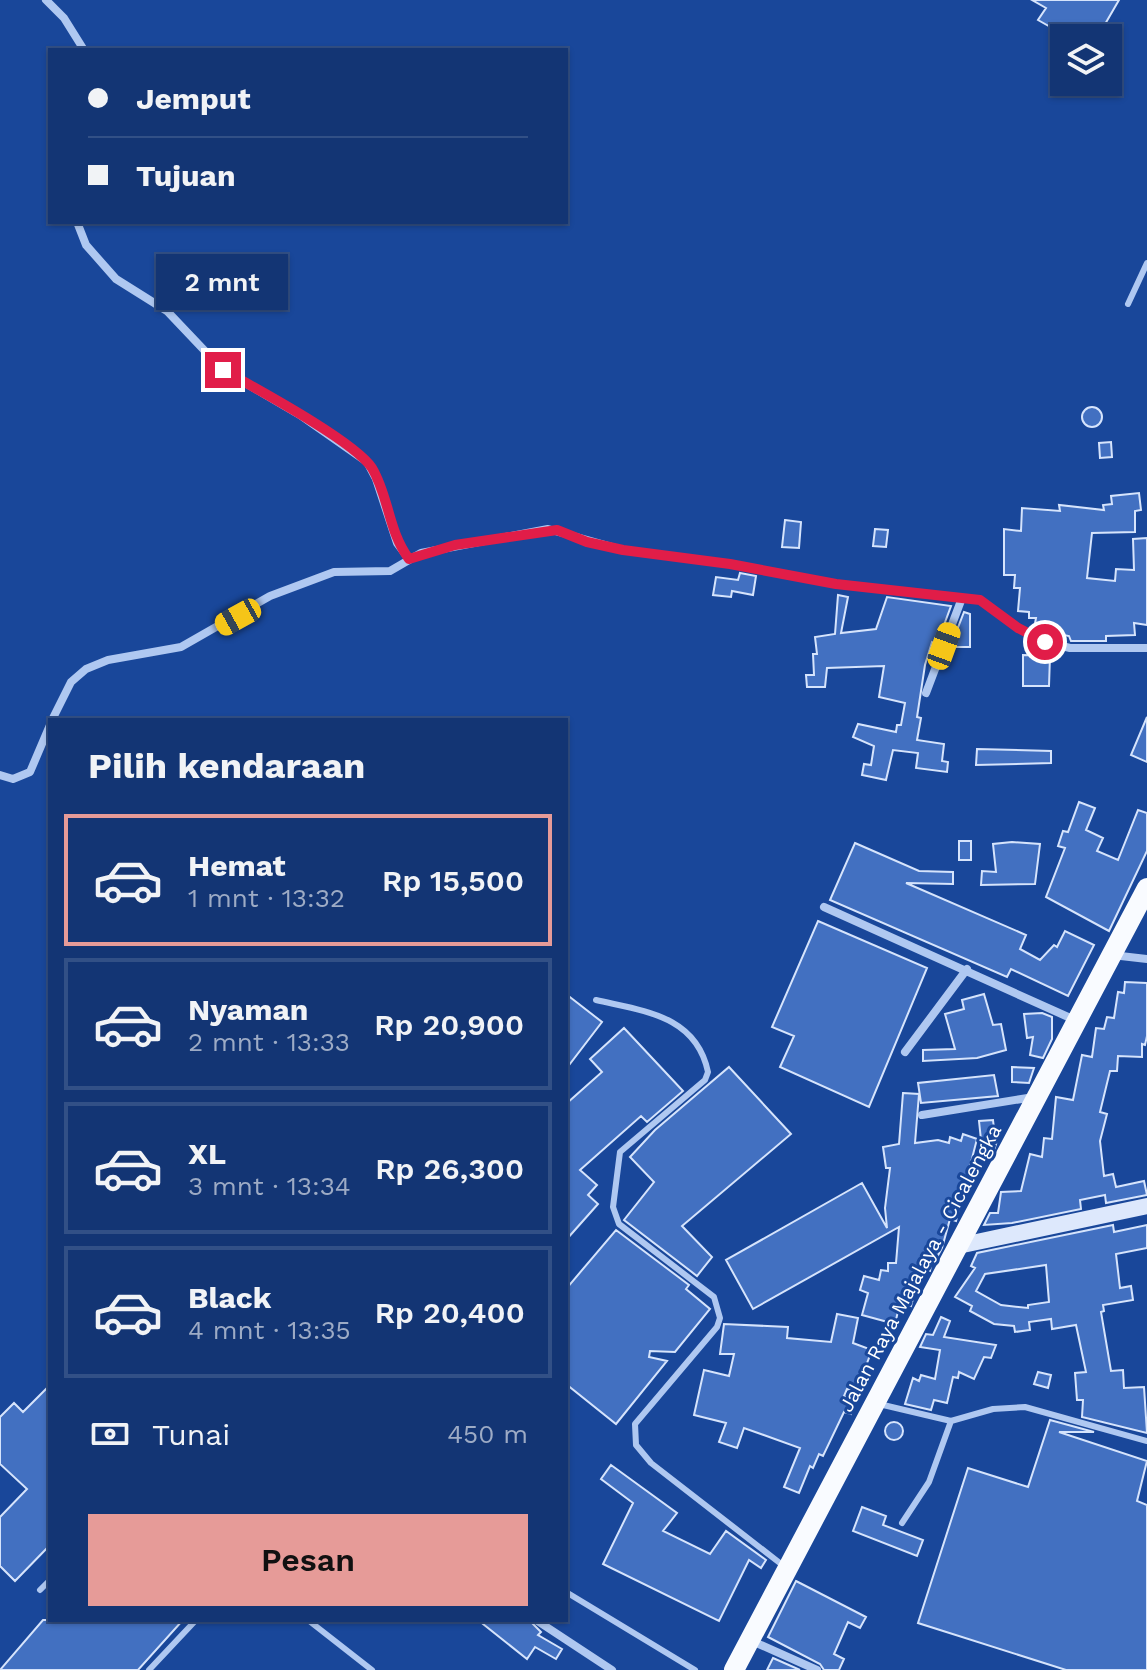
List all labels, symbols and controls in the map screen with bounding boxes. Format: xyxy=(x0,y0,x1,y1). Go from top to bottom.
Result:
map controls xyxy=(1050,24,1122,96)
button: layers xyxy=(1050,24,1122,96)
text: Jemput xyxy=(136,81,251,116)
text: Tujuan xyxy=(136,158,236,193)
callout: 2 mnt xyxy=(157,254,289,310)
text: 2 mnt xyxy=(184,267,260,297)
route end xyxy=(205,352,241,388)
car xyxy=(211,595,265,639)
car xyxy=(925,619,963,673)
route start xyxy=(1027,624,1063,660)
text: Pilih kendaraan xyxy=(88,745,365,787)
icon: car xyxy=(92,844,164,916)
text: Hemat xyxy=(188,848,286,883)
text: Rp 15,500 xyxy=(382,863,524,898)
text: 1 mnt · 13:32 xyxy=(188,883,345,913)
icon: car xyxy=(92,988,164,1060)
text: Nyaman xyxy=(188,992,308,1027)
text: Rp 20,900 xyxy=(374,1007,524,1042)
text: 2 mnt · 13:33 xyxy=(188,1027,350,1057)
street label: Jalan Raya Majalaya - Cicalengka xyxy=(834,1120,1006,1416)
icon: car xyxy=(92,1132,164,1204)
text: XL xyxy=(188,1136,226,1171)
text: Rp 26,300 xyxy=(375,1151,524,1186)
text: 3 mnt · 13:34 xyxy=(188,1171,351,1201)
icon: car xyxy=(92,1276,164,1348)
text: Black xyxy=(188,1280,272,1315)
text: Rp 20,400 xyxy=(375,1295,525,1330)
text: 4 mnt · 13:35 xyxy=(188,1315,351,1345)
icon: cash xyxy=(88,1412,132,1456)
text: Tunai xyxy=(152,1417,230,1452)
text: 450 m xyxy=(447,1419,528,1449)
button: Pesan xyxy=(88,1514,528,1606)

